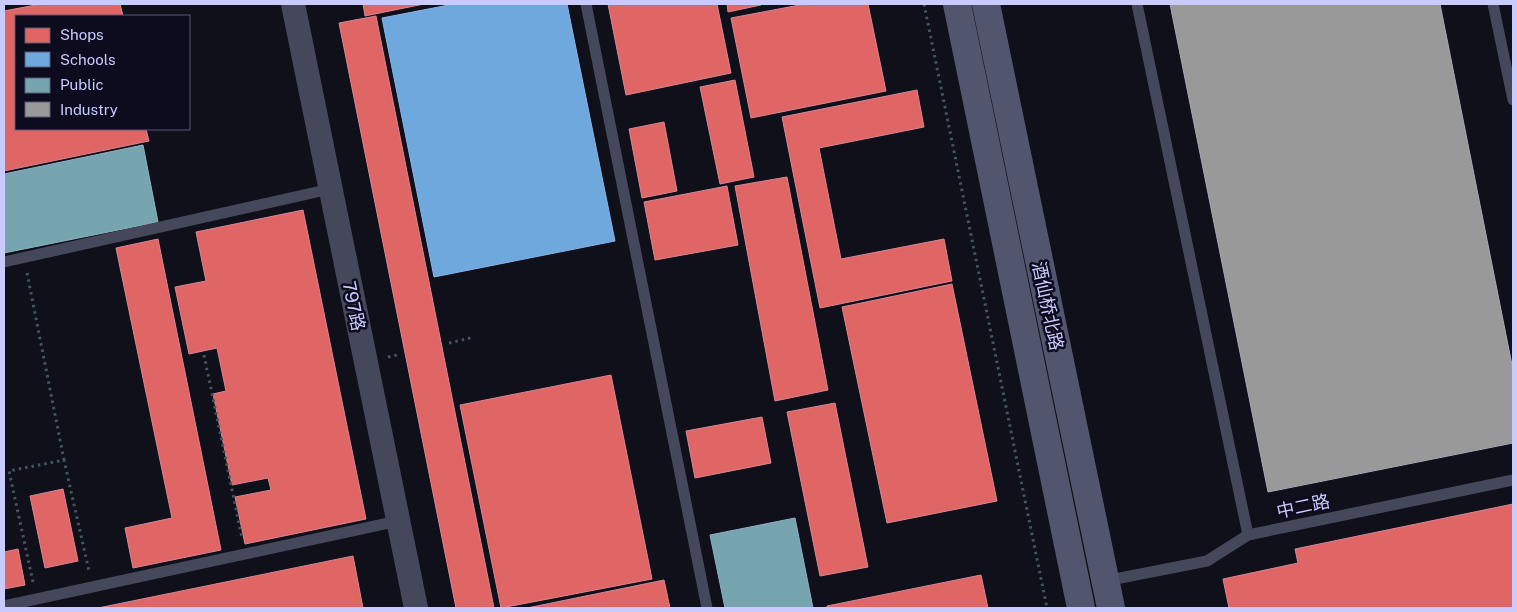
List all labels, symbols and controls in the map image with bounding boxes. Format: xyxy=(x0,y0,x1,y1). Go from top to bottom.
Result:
legend xyxy=(15,15,190,130)
text: Shops xyxy=(60,26,104,43)
text: Schools xyxy=(60,51,116,68)
text: Public xyxy=(60,76,104,93)
text: Industry xyxy=(60,101,118,118)
street label: 酒仙桥北路 xyxy=(1028,260,1068,352)
street label: 797路 xyxy=(339,279,369,333)
street label: 中二路 xyxy=(1274,490,1332,522)

